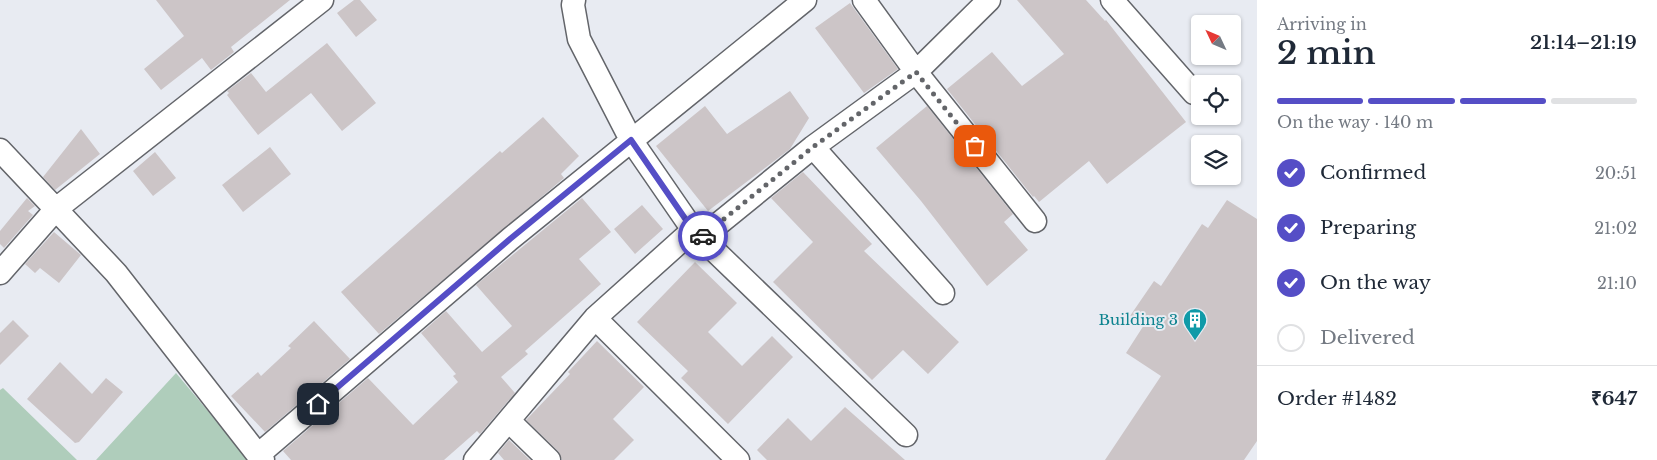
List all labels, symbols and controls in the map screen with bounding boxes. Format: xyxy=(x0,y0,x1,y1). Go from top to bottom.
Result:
text: Arriving in xyxy=(1277,14,1367,34)
north arrow xyxy=(1191,15,1241,65)
map controls xyxy=(1191,15,1241,185)
text: 21:14–21:19 xyxy=(1530,31,1637,54)
text: 2 min xyxy=(1277,33,1376,73)
button: locate xyxy=(1191,75,1241,125)
text: On the way · 140 m xyxy=(1277,112,1433,132)
pin xyxy=(954,125,996,167)
icon: bag xyxy=(961,132,989,160)
button: layers xyxy=(1191,135,1241,185)
icon: check xyxy=(1277,159,1305,187)
text: Confirmed xyxy=(1320,161,1426,184)
text: 20:51 xyxy=(1595,163,1637,183)
courier xyxy=(678,211,728,261)
icon: check xyxy=(1277,214,1305,242)
text: Preparing xyxy=(1320,216,1416,239)
text: 21:02 xyxy=(1594,218,1637,238)
icon: car xyxy=(689,222,717,250)
icon: check xyxy=(1277,269,1305,297)
text: On the way xyxy=(1320,271,1431,294)
text: 21:10 xyxy=(1597,273,1637,293)
building icon: Building 3 xyxy=(1182,307,1208,341)
place label: Building 3 xyxy=(1099,310,1178,329)
text: Delivered xyxy=(1320,326,1415,349)
pin xyxy=(297,383,339,425)
text: Order #1482 xyxy=(1277,387,1397,410)
text: ₹647 xyxy=(1591,387,1637,410)
icon: home xyxy=(304,390,332,418)

